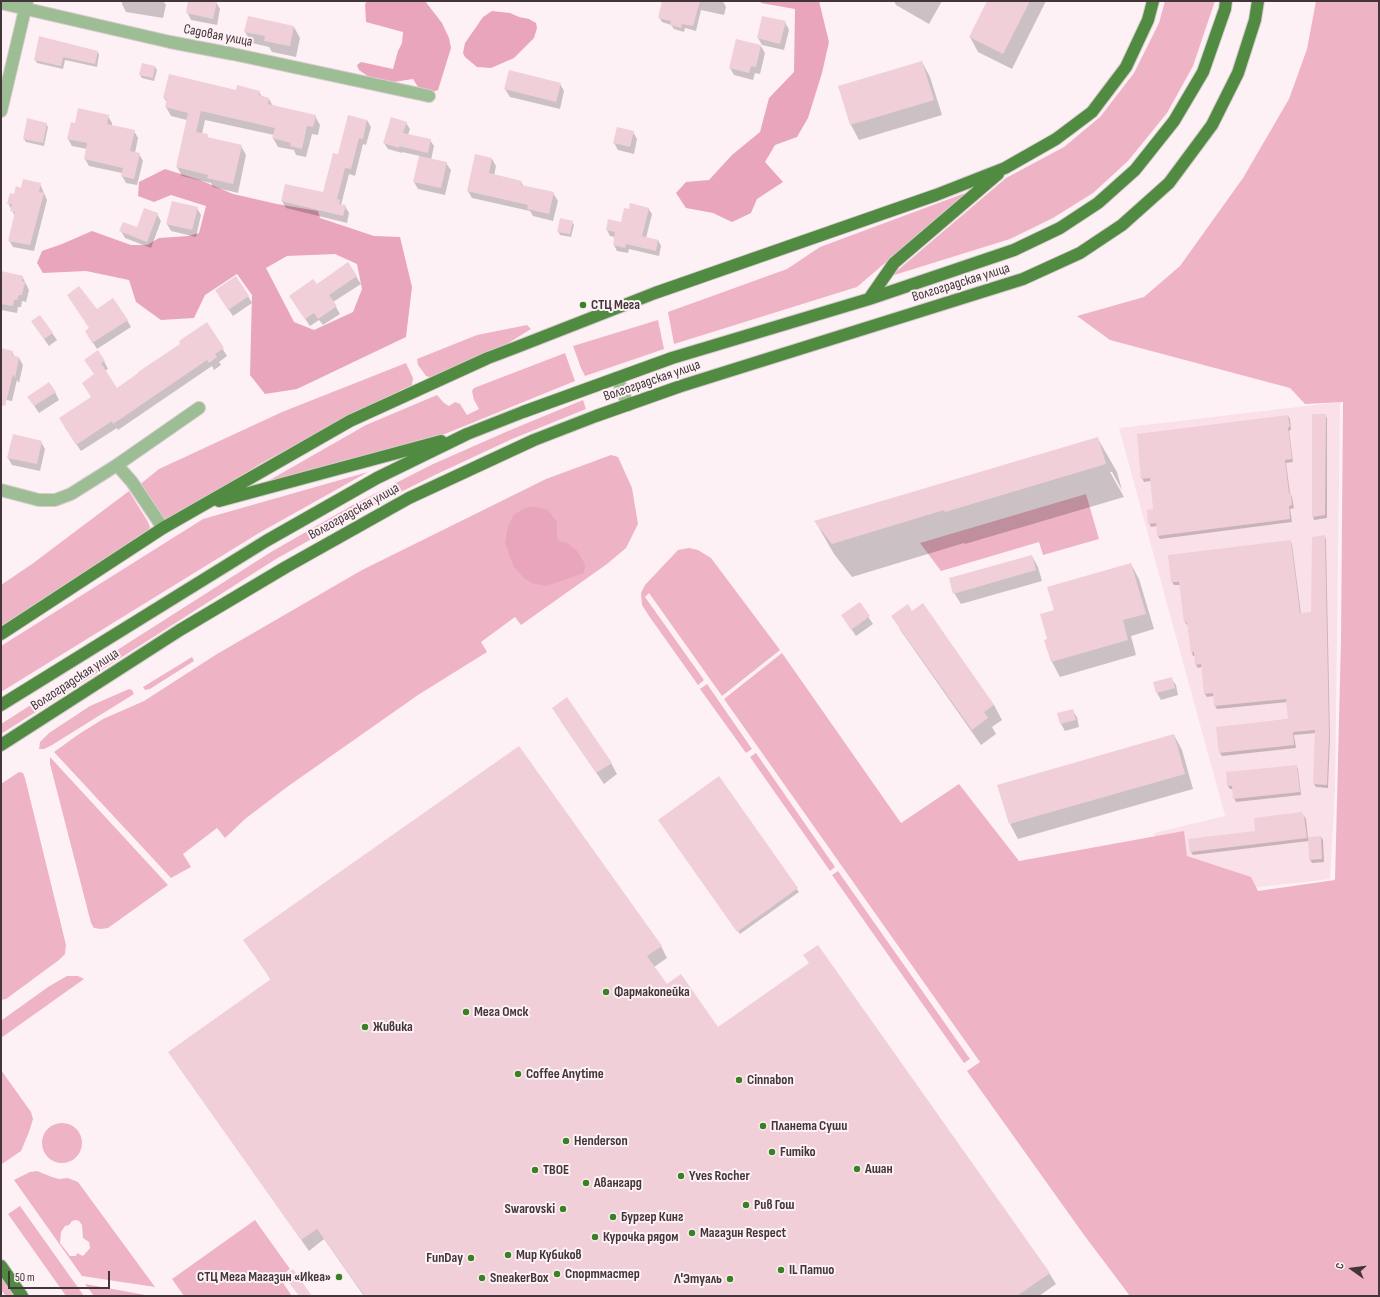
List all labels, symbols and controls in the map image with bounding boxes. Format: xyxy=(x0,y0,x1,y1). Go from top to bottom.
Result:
street label: Садовая улица xyxy=(182,21,254,51)
street label: Волгоградская улица xyxy=(910,260,1012,306)
place label: СТЦ Мега xyxy=(591,297,640,313)
marker: СТЦ Мега xyxy=(578,300,588,310)
street label: Волгоградская улица xyxy=(601,357,703,405)
street label: Волгоградская улица xyxy=(306,480,402,544)
street label: Волгоградская улица xyxy=(28,645,122,715)
place label: Фармакопейка xyxy=(614,984,690,1000)
marker: Фармакопейка xyxy=(601,987,611,997)
place label: Мега Омск xyxy=(474,1004,529,1020)
marker: Мега Омск xyxy=(461,1007,471,1017)
place label: Живика xyxy=(373,1019,413,1035)
marker: Живика xyxy=(360,1022,370,1032)
place label: Coffee Anytime xyxy=(526,1066,604,1082)
marker: Coffee Anytime xyxy=(513,1069,523,1079)
place label: Cinnabon xyxy=(747,1072,794,1088)
marker: Cinnabon xyxy=(734,1075,744,1085)
place label: Планета Суши xyxy=(771,1118,847,1134)
marker: Планета Суши xyxy=(758,1121,768,1131)
place label: Henderson xyxy=(574,1133,628,1149)
marker: Henderson xyxy=(561,1136,571,1146)
place label: Fumiko xyxy=(780,1144,816,1160)
marker: Fumiko xyxy=(767,1147,777,1157)
place label: Ашан xyxy=(865,1161,893,1177)
place label: ТВОЕ xyxy=(543,1162,569,1178)
marker: Ашан xyxy=(852,1164,862,1174)
marker: ТВОЕ xyxy=(530,1165,540,1175)
place label: Yves Rocher xyxy=(689,1168,750,1184)
marker: Yves Rocher xyxy=(676,1171,686,1181)
place label: Авангард xyxy=(594,1175,642,1191)
marker: Авангард xyxy=(581,1178,591,1188)
place label: Рив Гош xyxy=(754,1197,794,1213)
marker: Рив Гош xyxy=(741,1200,751,1210)
place label: Swarovski xyxy=(505,1201,555,1217)
marker: Swarovski xyxy=(558,1204,568,1214)
place label: Бургер Кинг xyxy=(621,1209,683,1225)
marker: Бургер Кинг xyxy=(608,1212,618,1222)
place label: Магазин Respect xyxy=(700,1225,786,1241)
marker: Магазин Respect xyxy=(687,1228,697,1238)
place label: Курочка рядом xyxy=(603,1229,678,1245)
marker: Курочка рядом xyxy=(590,1232,600,1242)
place label: Мир Кубиков xyxy=(516,1247,582,1263)
north arrow xyxy=(1332,1249,1372,1289)
place label: FunDay xyxy=(426,1250,463,1266)
marker: Мир Кубиков xyxy=(503,1250,513,1260)
marker: FunDay xyxy=(466,1253,476,1263)
place label: IL Патио xyxy=(789,1262,834,1278)
text: С xyxy=(1333,1262,1347,1270)
scale bar xyxy=(10,1263,112,1289)
marker: IL Патио xyxy=(776,1265,786,1275)
place label: Спортмастер xyxy=(565,1266,640,1282)
place label: СТЦ Мега Магазин «Икеа» xyxy=(197,1269,331,1285)
marker: Спортмастер xyxy=(552,1269,562,1279)
text: 50 m xyxy=(15,1270,35,1285)
place label: SneakerBox xyxy=(490,1270,549,1286)
place label: Л'Этуаль xyxy=(674,1271,722,1287)
marker: СТЦ Мега Магазин «Икеа» xyxy=(334,1272,344,1282)
marker: SneakerBox xyxy=(477,1273,487,1283)
marker: Л'Этуаль xyxy=(725,1274,735,1284)

